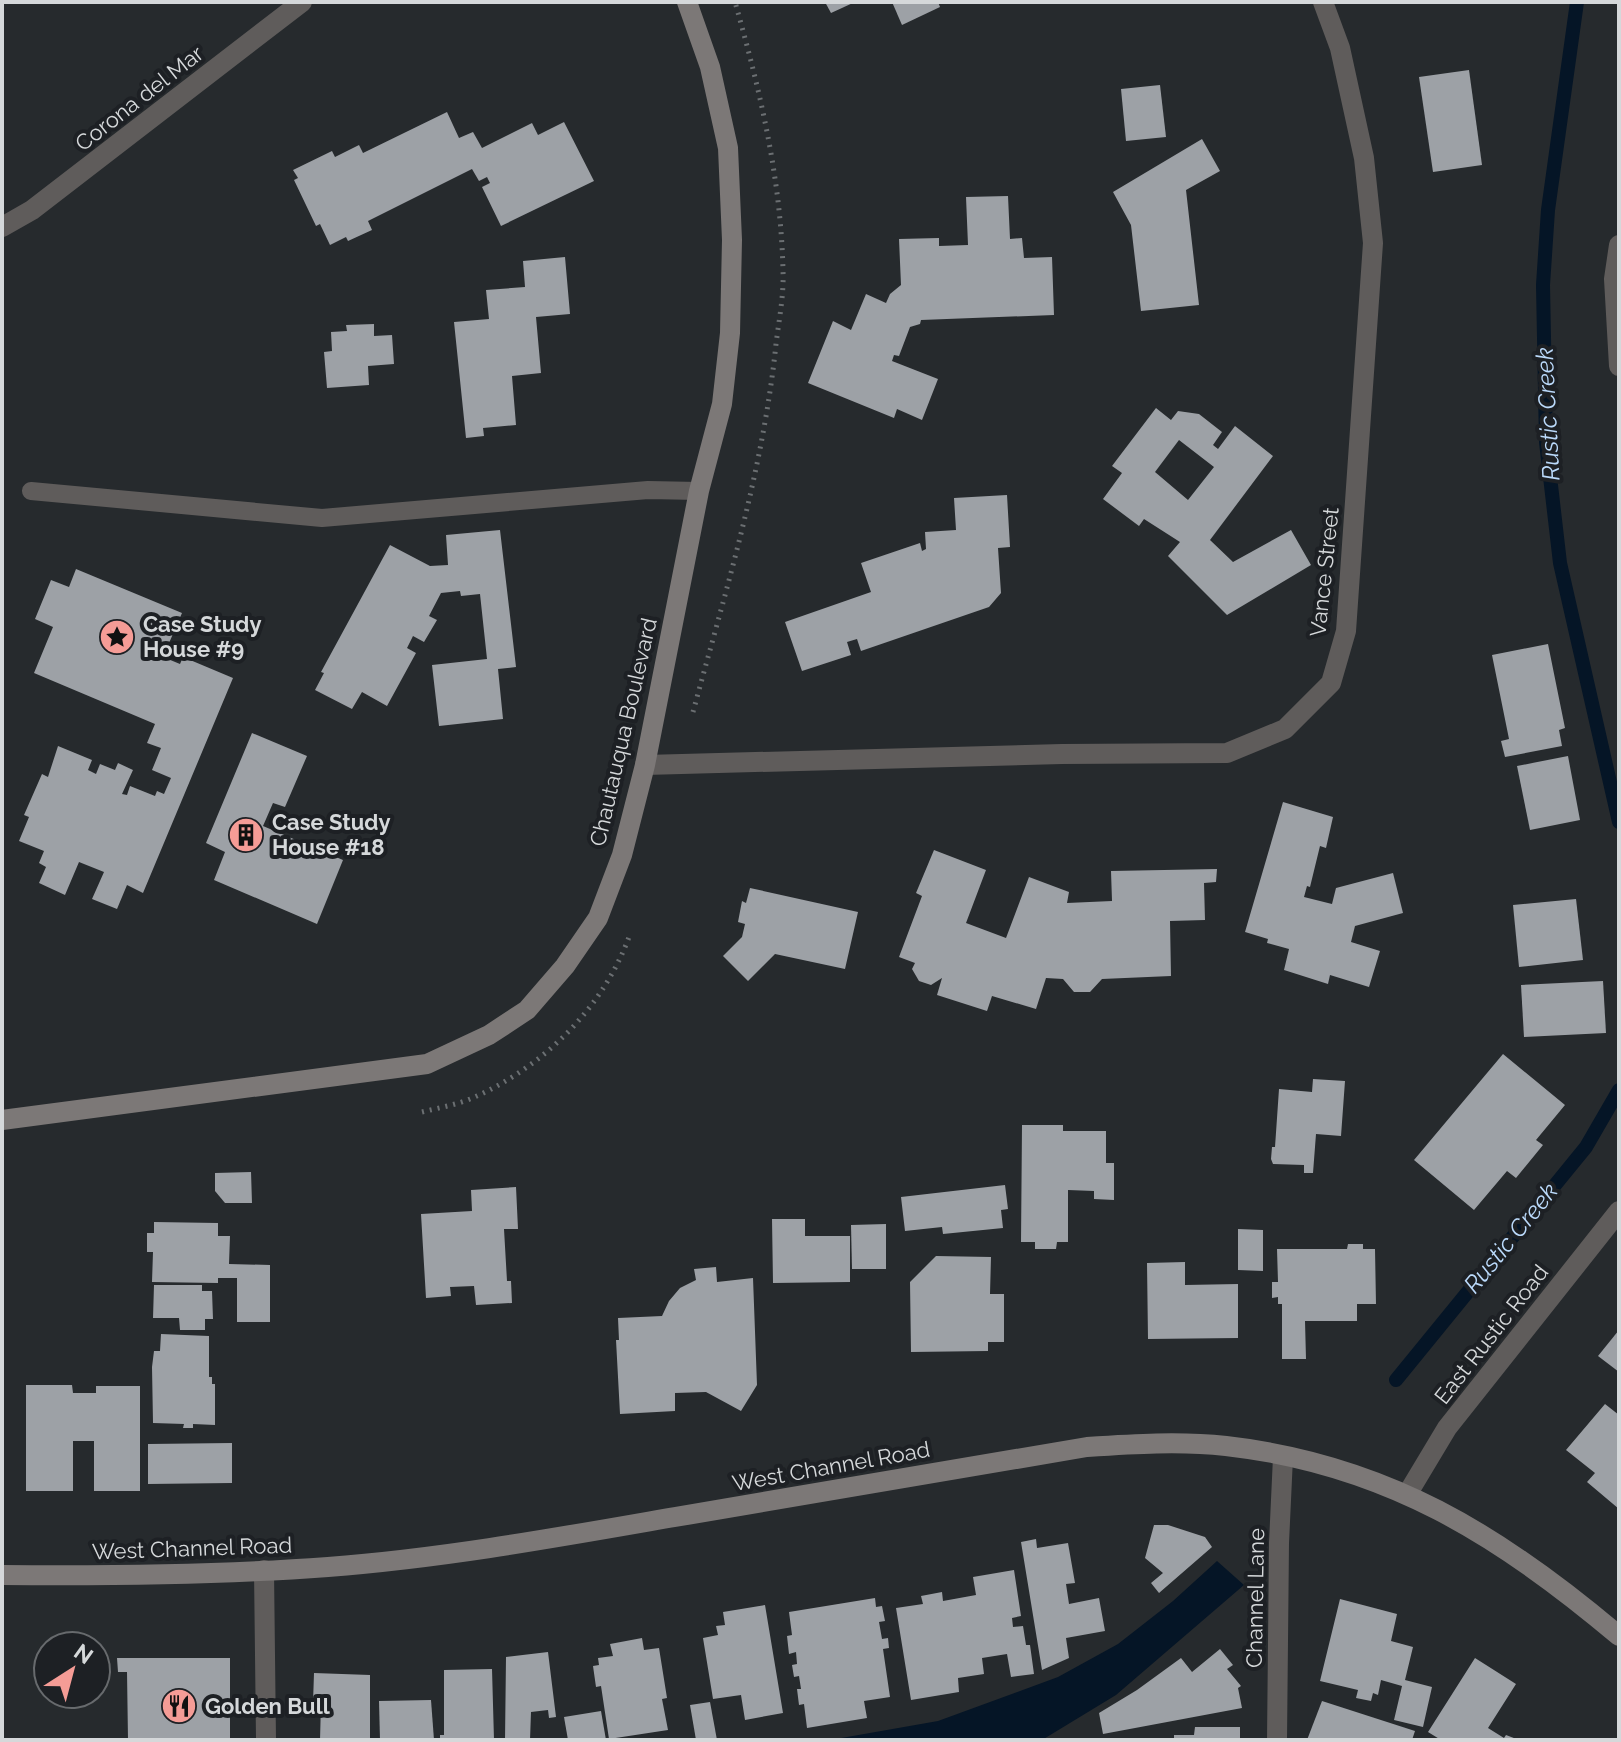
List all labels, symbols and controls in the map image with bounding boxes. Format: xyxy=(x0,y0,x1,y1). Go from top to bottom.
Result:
street label: Corona del Mar xyxy=(70,40,208,156)
water label: Rustic Creek xyxy=(1530,347,1565,481)
street label: Vance Street xyxy=(1304,505,1344,638)
place label: Case Study House #9 xyxy=(143,611,262,662)
street label: Chautauqua Boulevard xyxy=(584,615,662,849)
place icon: Case Study House #9 xyxy=(98,618,136,656)
place label: Case Study House #18 xyxy=(272,809,391,860)
building icon: Case Study House #18 xyxy=(227,816,265,854)
water label: Rustic Creek xyxy=(1457,1177,1564,1299)
street label: East Rustic Road xyxy=(1429,1259,1553,1409)
street label: West Channel Road xyxy=(730,1436,932,1496)
street label: Channel Lane xyxy=(1241,1528,1269,1668)
street label: West Channel Road xyxy=(91,1532,293,1564)
north arrow xyxy=(32,1630,112,1710)
text: N xyxy=(69,1638,98,1669)
restaurant icon: Golden Bull xyxy=(160,1687,198,1725)
place label: Golden Bull xyxy=(205,1693,331,1719)

